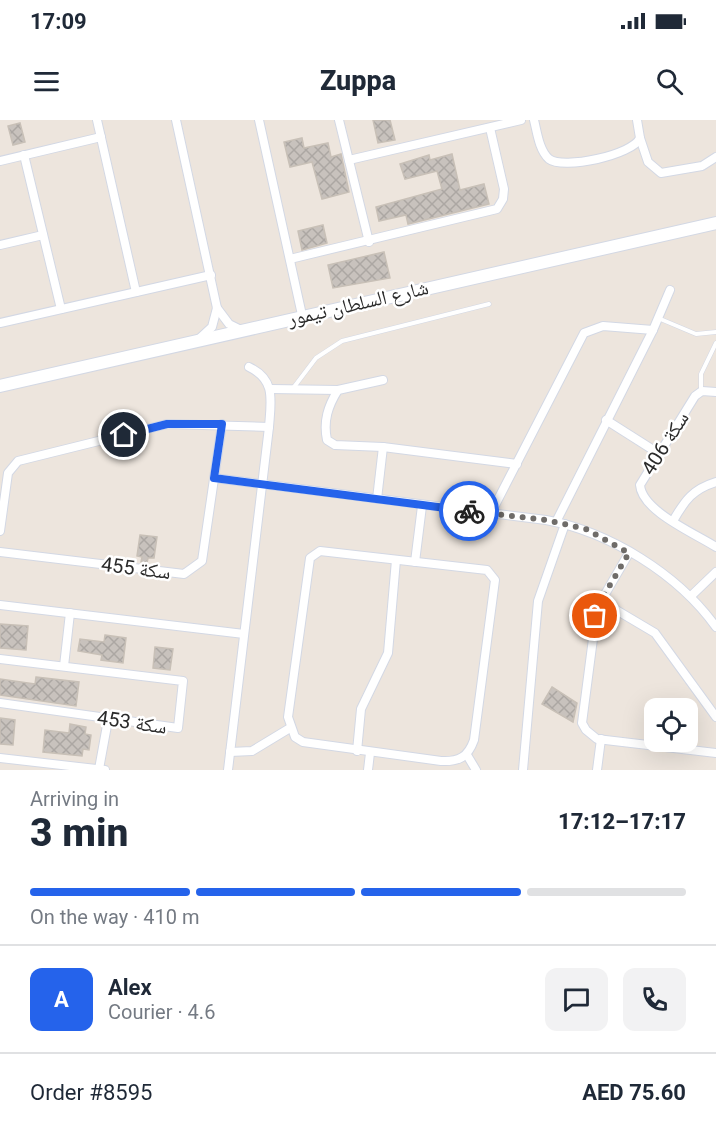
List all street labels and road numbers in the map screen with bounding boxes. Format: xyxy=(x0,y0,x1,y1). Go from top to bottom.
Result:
street label: شارع السلطان تيمور xyxy=(284,275,431,332)
street label: سكة 406 xyxy=(636,407,694,479)
street label: سكة 455 xyxy=(100,552,172,584)
street label: سكة 453 xyxy=(96,705,168,739)

